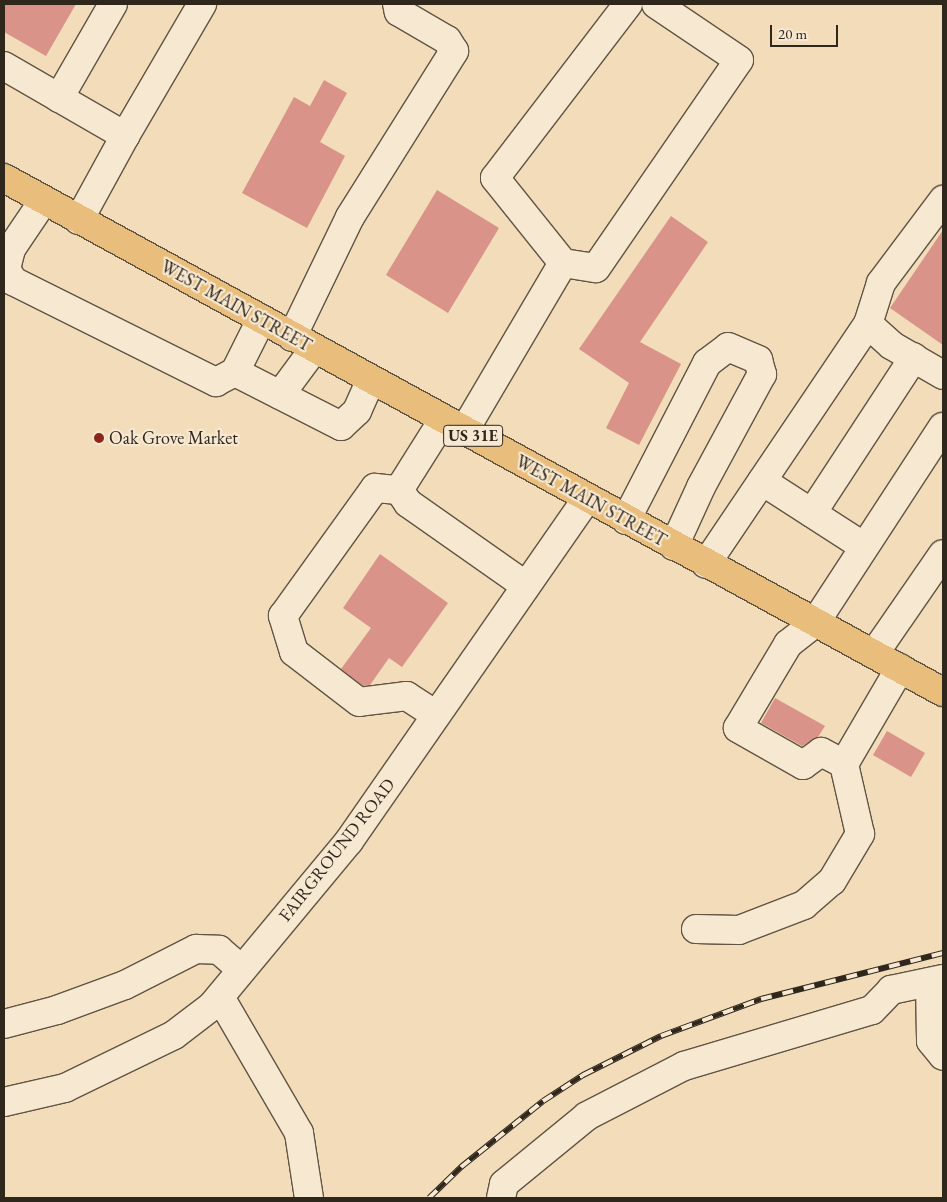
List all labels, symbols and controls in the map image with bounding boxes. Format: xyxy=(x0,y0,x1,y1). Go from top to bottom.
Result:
scale bar xyxy=(772,15,840,47)
text: 20 m xyxy=(778,24,807,43)
street label: WEST MAIN STREET xyxy=(157,256,315,356)
road number: US 31E xyxy=(443,422,503,450)
place label: Oak Grove Market xyxy=(109,427,238,449)
marker: Oak Grove Market xyxy=(93,432,105,444)
street label: WEST MAIN STREET xyxy=(512,451,670,551)
street label: FAIRGROUND ROAD xyxy=(274,774,400,926)

